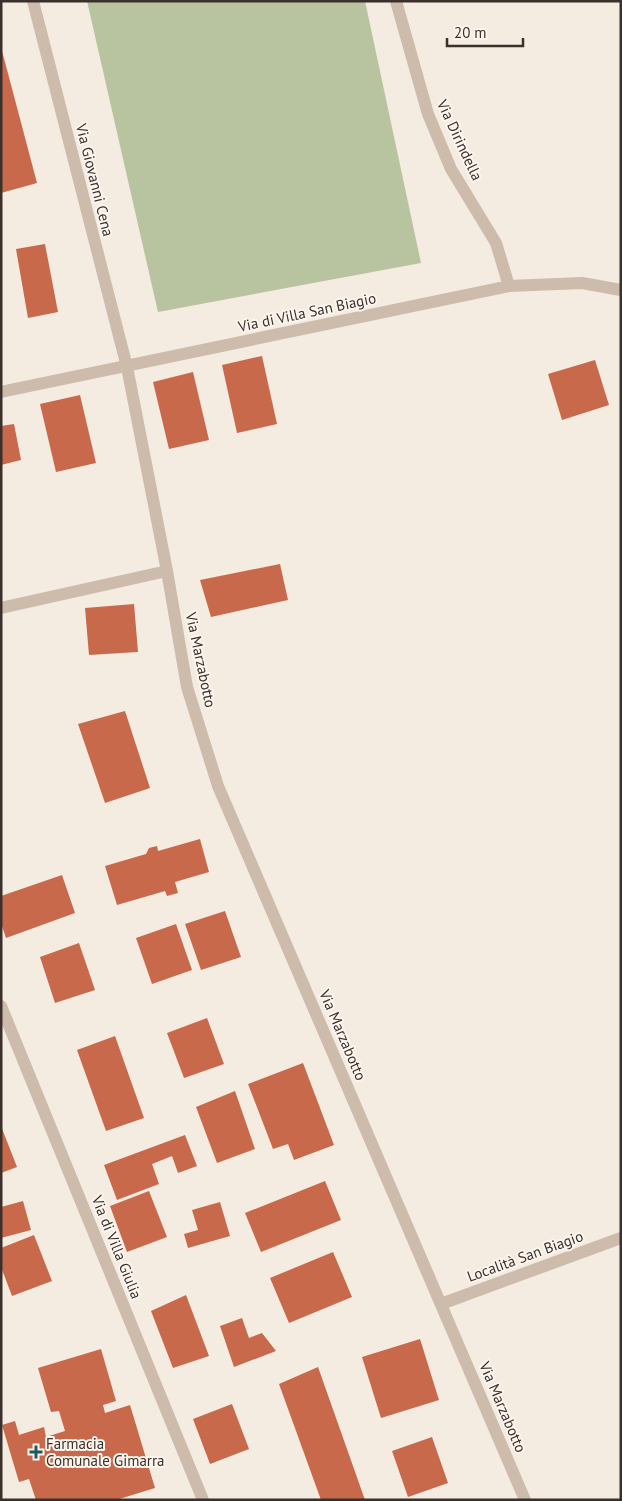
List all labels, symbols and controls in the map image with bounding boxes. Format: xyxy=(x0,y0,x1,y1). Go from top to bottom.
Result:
scale bar xyxy=(447,15,523,47)
text: 20 m xyxy=(454,23,487,42)
street label: Via Dirindella xyxy=(433,96,487,183)
street label: Via Giovanni Cena xyxy=(72,121,118,238)
street label: Via di Villa San Biagio xyxy=(235,288,378,336)
street label: Via Marzabotto xyxy=(181,610,220,709)
street label: Via Marzabotto xyxy=(315,986,371,1083)
street label: Via di Villa Giulia xyxy=(87,1192,146,1301)
street label: Località San Biagio xyxy=(464,1226,586,1286)
street label: Via Marzabotto xyxy=(475,1358,531,1455)
place label: Farmacia Comunale Gimarra xyxy=(46,1434,164,1470)
marker: Farmacia Comunale Gimarra xyxy=(30,1446,42,1458)

